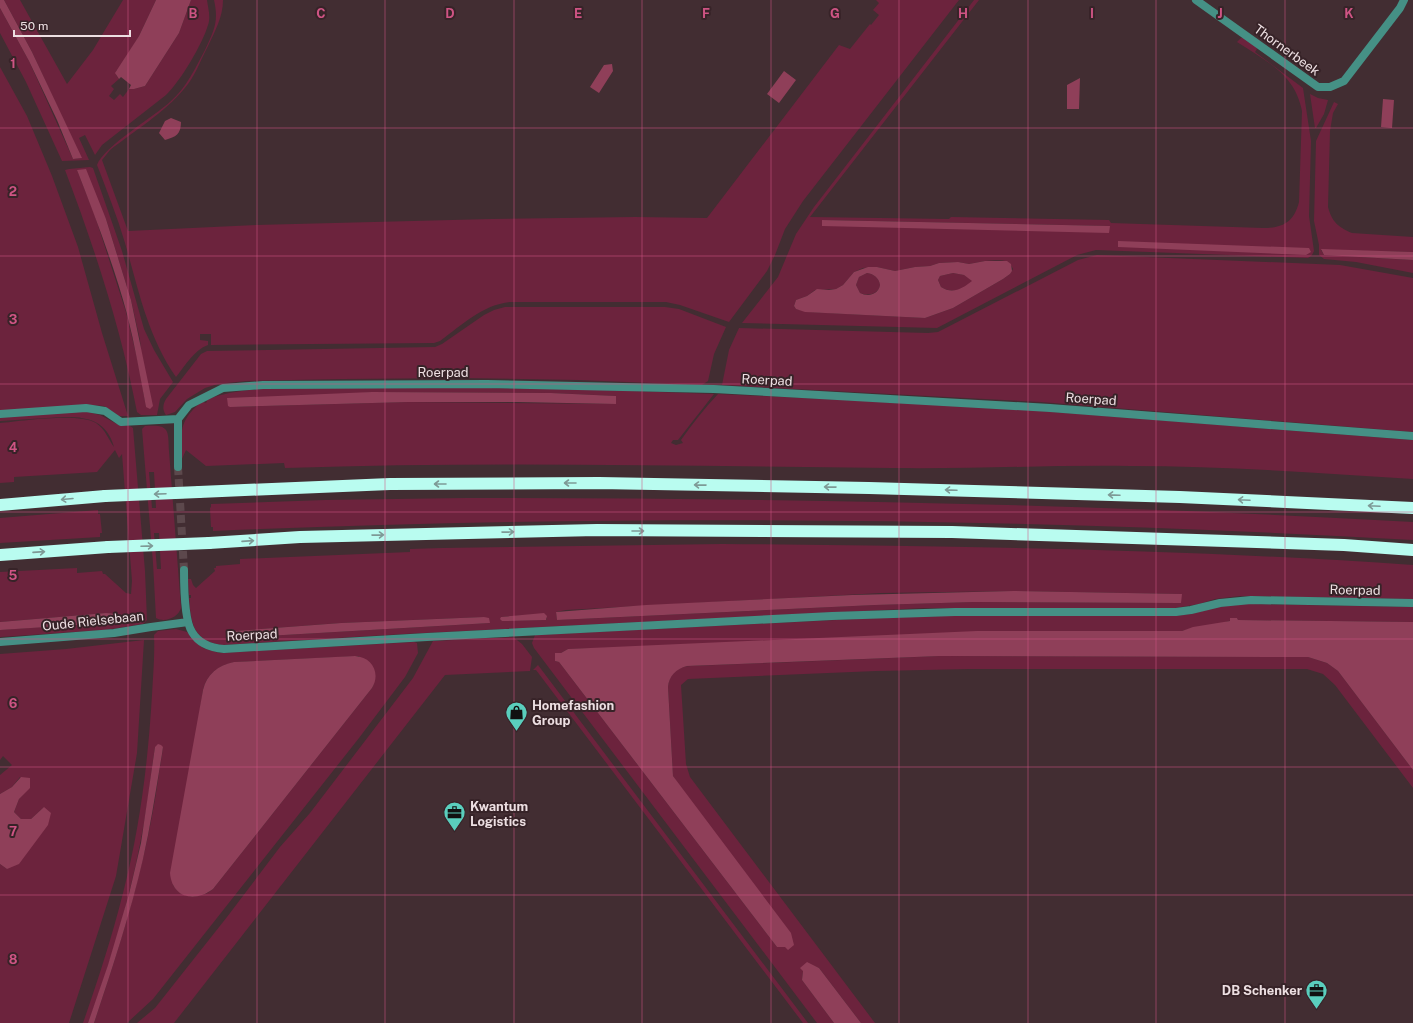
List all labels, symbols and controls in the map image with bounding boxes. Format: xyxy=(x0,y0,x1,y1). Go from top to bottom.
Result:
text: B xyxy=(189,6,198,21)
text: C xyxy=(316,6,326,21)
text: D xyxy=(445,6,455,21)
text: E xyxy=(574,6,582,21)
text: F xyxy=(702,6,710,21)
text: G xyxy=(830,6,840,21)
text: H xyxy=(958,6,968,21)
text: I xyxy=(1090,6,1094,21)
text: J xyxy=(1217,6,1223,21)
text: K xyxy=(1344,6,1354,21)
scale bar xyxy=(14,12,130,38)
text: 50 m xyxy=(20,19,48,33)
street label: Thornerbeek xyxy=(1251,21,1323,79)
text: 1 xyxy=(10,56,16,71)
text: 2 xyxy=(9,184,17,199)
text: 3 xyxy=(9,312,18,327)
street label: Roerpad xyxy=(418,365,468,380)
street label: Roerpad xyxy=(741,371,793,389)
street label: Roerpad xyxy=(1065,390,1117,408)
text: 4 xyxy=(9,440,18,455)
one-way arrow xyxy=(564,479,577,487)
one-way arrow xyxy=(434,480,447,488)
one-way arrow xyxy=(694,481,707,489)
one-way arrow xyxy=(824,483,837,491)
one-way arrow xyxy=(945,486,958,494)
one-way arrow xyxy=(154,490,167,497)
one-way arrow xyxy=(1108,491,1121,499)
one-way arrow xyxy=(61,496,74,503)
one-way arrow xyxy=(1238,496,1251,503)
one-way arrow xyxy=(1368,502,1381,510)
one-way arrow xyxy=(631,527,644,535)
one-way arrow xyxy=(501,529,514,536)
one-way arrow xyxy=(371,532,384,539)
one-way arrow xyxy=(241,537,254,544)
one-way arrow xyxy=(140,542,153,549)
one-way arrow xyxy=(32,549,45,556)
text: 5 xyxy=(9,568,18,583)
street label: Roerpad xyxy=(1329,582,1381,598)
street label: Oude Rielsebaan xyxy=(42,608,144,634)
street label: Roerpad xyxy=(226,626,278,644)
text: 6 xyxy=(9,696,18,711)
place label: Homefashion Group xyxy=(532,698,614,728)
shop icon: Homefashion Group xyxy=(503,699,529,732)
place label: Kwantum Logistics xyxy=(470,799,528,829)
office icon: Kwantum Logistics xyxy=(441,800,467,833)
text: 7 xyxy=(9,824,17,839)
text: 8 xyxy=(9,952,18,967)
office icon: DB Schenker xyxy=(1304,977,1330,1010)
place label: DB Schenker xyxy=(1222,983,1303,998)

